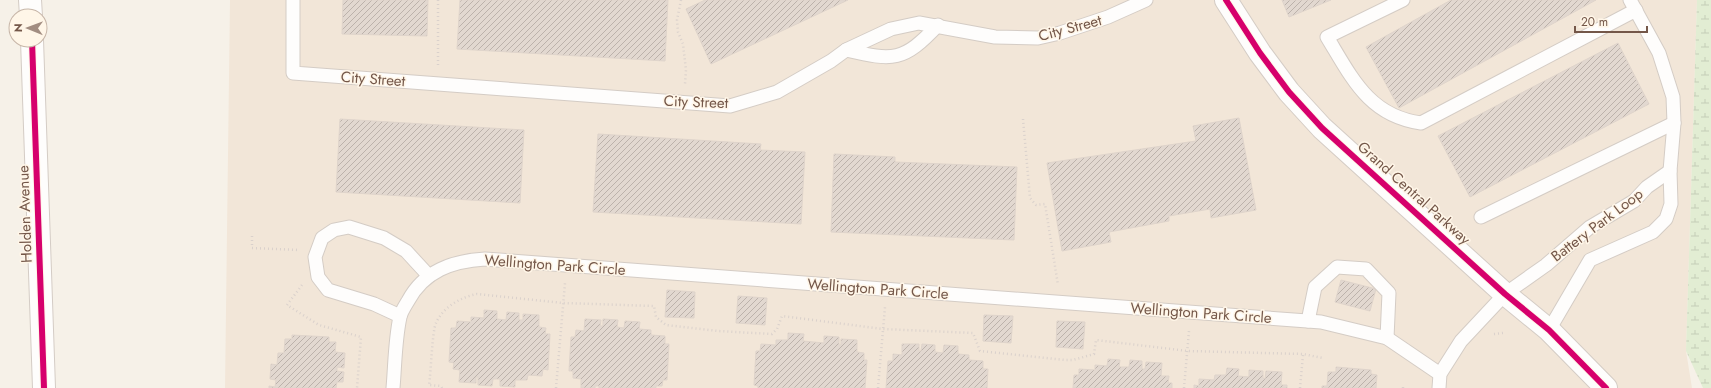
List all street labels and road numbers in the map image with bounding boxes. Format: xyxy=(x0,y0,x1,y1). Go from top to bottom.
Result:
street label: City Street xyxy=(1036,9,1104,47)
street label: City Street xyxy=(340,66,406,92)
street label: City Street xyxy=(663,90,729,114)
street label: Grand Central Parkway xyxy=(1353,136,1476,250)
street label: Holden Avenue xyxy=(12,165,38,263)
street label: Battery Park Loop xyxy=(1546,183,1648,267)
street label: Wellington Park Circle xyxy=(484,249,627,281)
street label: Wellington Park Circle xyxy=(807,273,950,305)
street label: Wellington Park Circle xyxy=(1130,297,1273,329)

